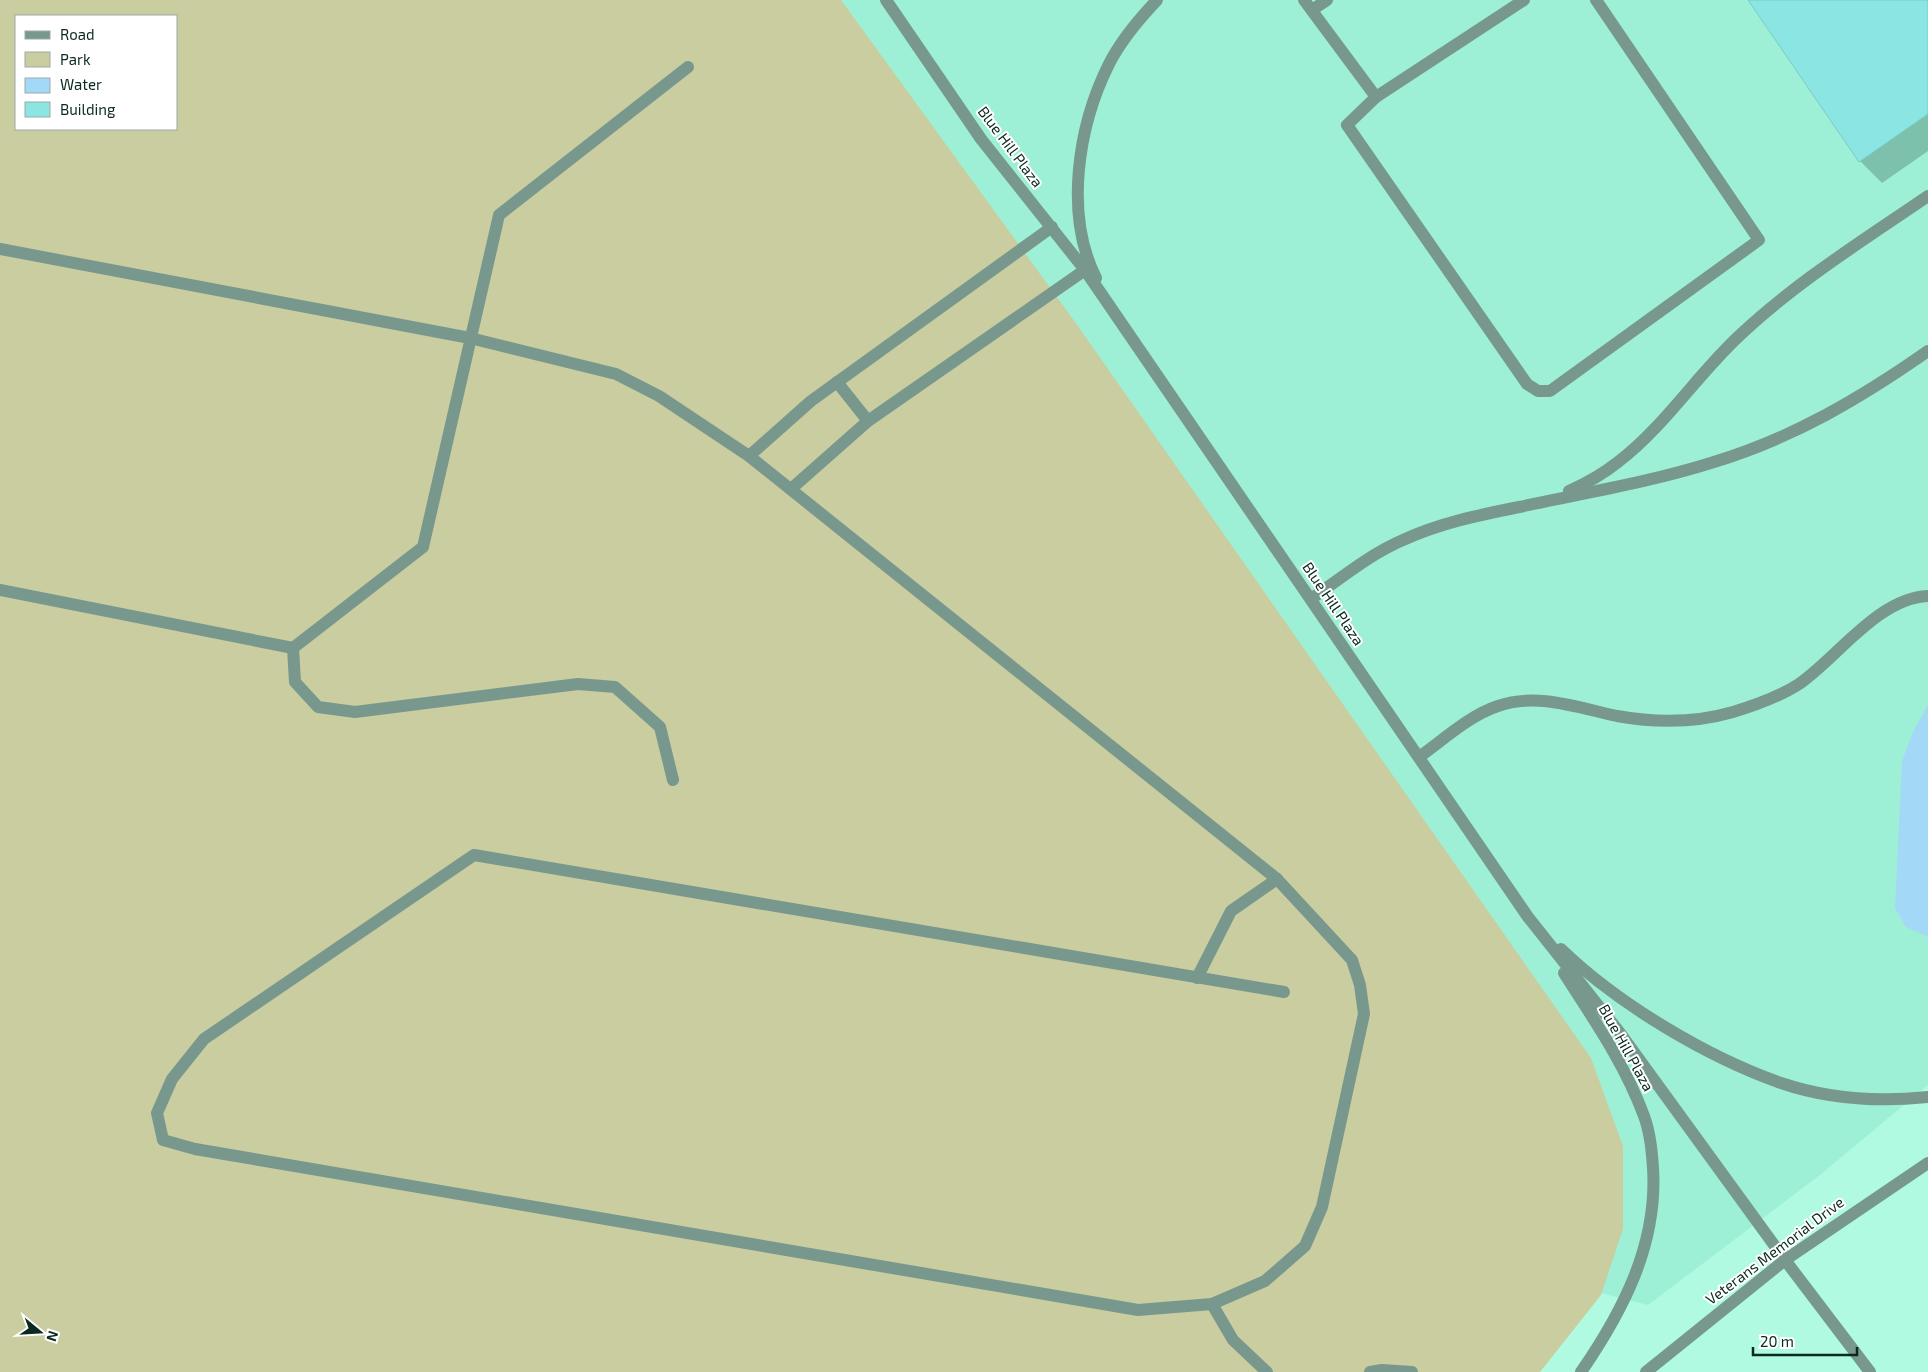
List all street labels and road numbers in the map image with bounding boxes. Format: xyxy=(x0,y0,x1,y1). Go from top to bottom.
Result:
street label: Blue Hill Plaza xyxy=(974,102,1047,190)
street label: Blue Hill Plaza xyxy=(1299,558,1368,649)
street label: Blue Hill Plaza xyxy=(1596,1001,1658,1094)
street label: Veterans Memorial Drive xyxy=(1702,1192,1847,1308)

